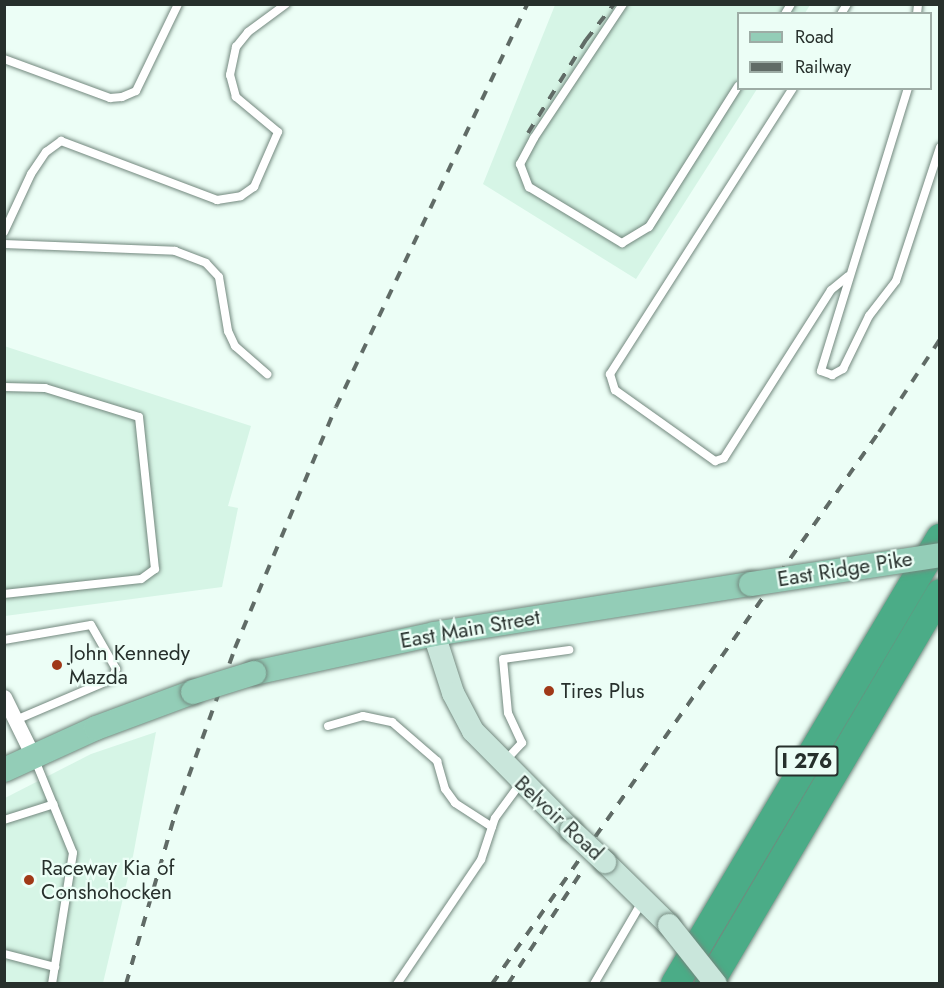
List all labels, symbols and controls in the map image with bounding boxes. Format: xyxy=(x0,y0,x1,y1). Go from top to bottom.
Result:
legend xyxy=(737,12,932,90)
text: Road xyxy=(795,24,834,50)
text: Railway xyxy=(795,54,851,80)
street label: East Ridge Pike xyxy=(776,546,914,592)
street label: East Main Street xyxy=(398,604,542,654)
place label: John Kennedy Mazda xyxy=(69,640,190,690)
marker: John Kennedy Mazda xyxy=(50,658,64,672)
place label: Tires Plus xyxy=(561,678,645,704)
marker: Tires Plus xyxy=(542,684,556,698)
road number: I 276 xyxy=(776,744,838,778)
street label: Belvoir Road xyxy=(509,771,609,865)
place label: Raceway Kia of Conshohocken xyxy=(41,855,174,905)
marker: Raceway Kia of Conshohocken xyxy=(22,873,36,887)

